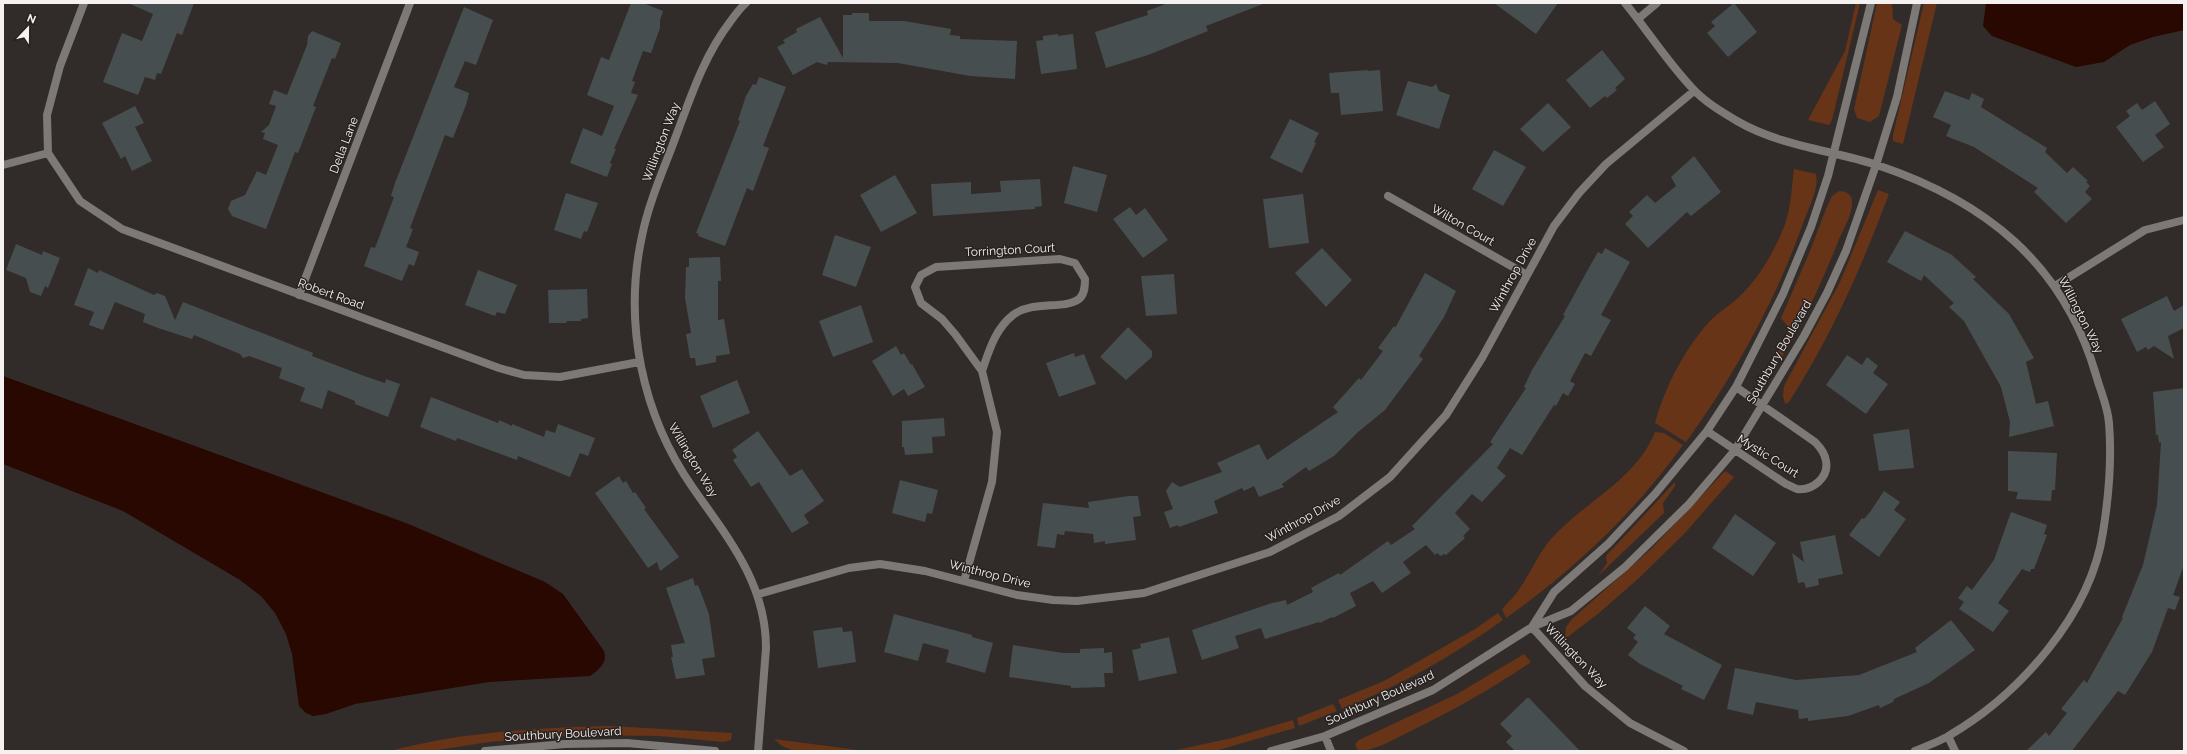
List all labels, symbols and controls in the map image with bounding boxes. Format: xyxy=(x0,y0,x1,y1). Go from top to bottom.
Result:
north arrow xyxy=(8,8,48,48)
text: N xyxy=(25,12,38,27)
street label: Willington Way xyxy=(639,100,683,184)
street label: Della Lane xyxy=(327,115,361,175)
street label: Wilton Court xyxy=(1429,201,1497,249)
street label: Winthrop Drive xyxy=(1487,235,1539,315)
street label: Torrington Court xyxy=(964,241,1056,259)
street label: Willington Way xyxy=(2056,274,2107,356)
street label: Robert Road xyxy=(296,276,366,312)
street label: Southbury Boulevard xyxy=(1744,298,1814,406)
street label: Willington Way xyxy=(665,420,721,500)
street label: Mystic Court xyxy=(1735,432,1801,480)
street label: Winthrop Drive xyxy=(1263,493,1343,545)
street label: Winthrop Drive xyxy=(948,557,1032,591)
street label: Willington Way xyxy=(1542,621,1611,691)
street label: Southbury Boulevard xyxy=(1324,668,1436,728)
street label: Southbury Boulevard xyxy=(504,724,622,744)

